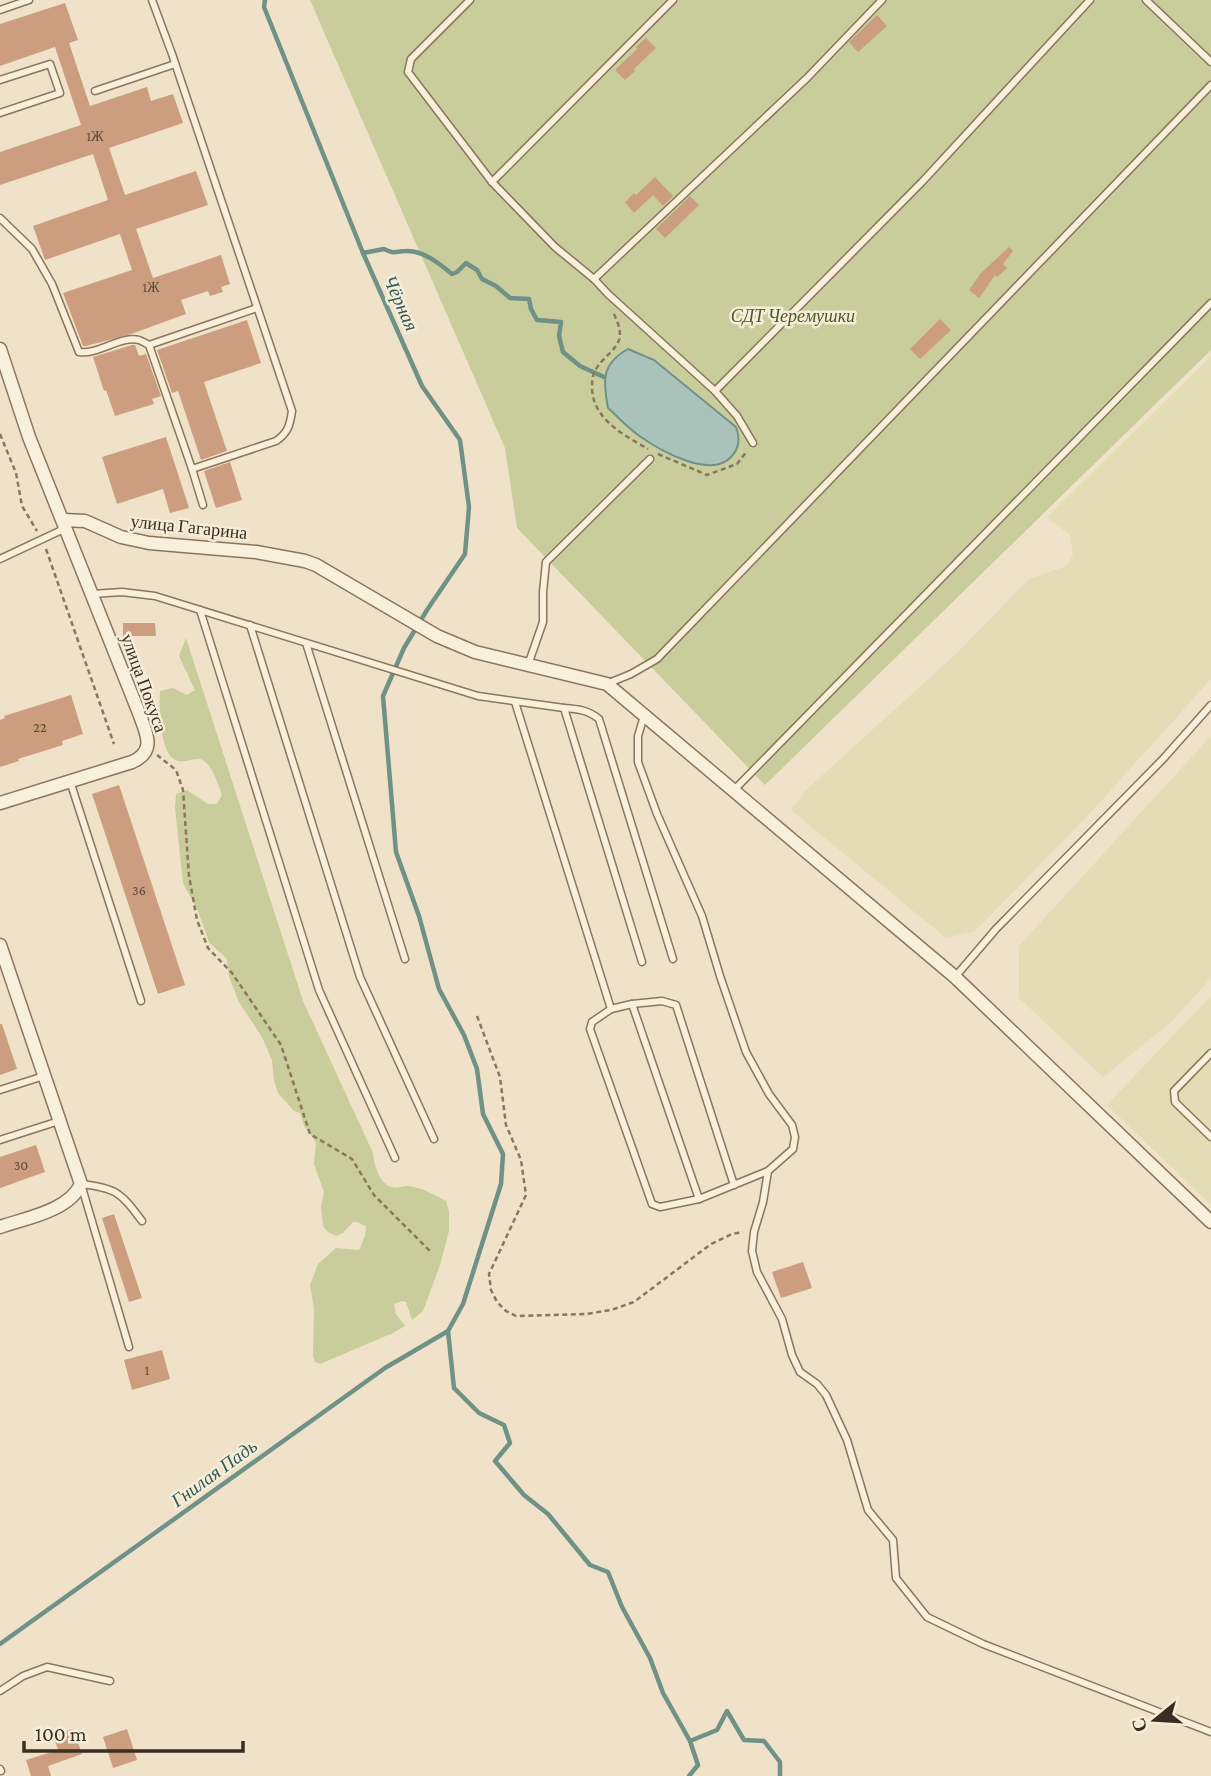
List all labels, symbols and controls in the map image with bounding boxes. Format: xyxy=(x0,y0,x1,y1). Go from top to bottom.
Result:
house number: 1Ж xyxy=(86,128,104,144)
water label: Чёрная xyxy=(379,272,423,334)
house number: 1Ж xyxy=(142,279,160,295)
park label: СДТ Черемушки xyxy=(731,306,855,326)
street label: улица Гагарина xyxy=(130,511,248,543)
street label: улица Покуса xyxy=(117,631,171,735)
house number: 22 xyxy=(33,719,47,735)
house number: 36 xyxy=(132,882,146,898)
house number: 30 xyxy=(14,1157,28,1173)
house number: 1 xyxy=(145,1362,150,1378)
water label: Гнилая Падь xyxy=(166,1435,261,1512)
north arrow xyxy=(1120,1685,1190,1755)
scale bar xyxy=(24,1710,243,1754)
text: С xyxy=(1127,1715,1151,1735)
text: 100 m xyxy=(35,1722,87,1746)

